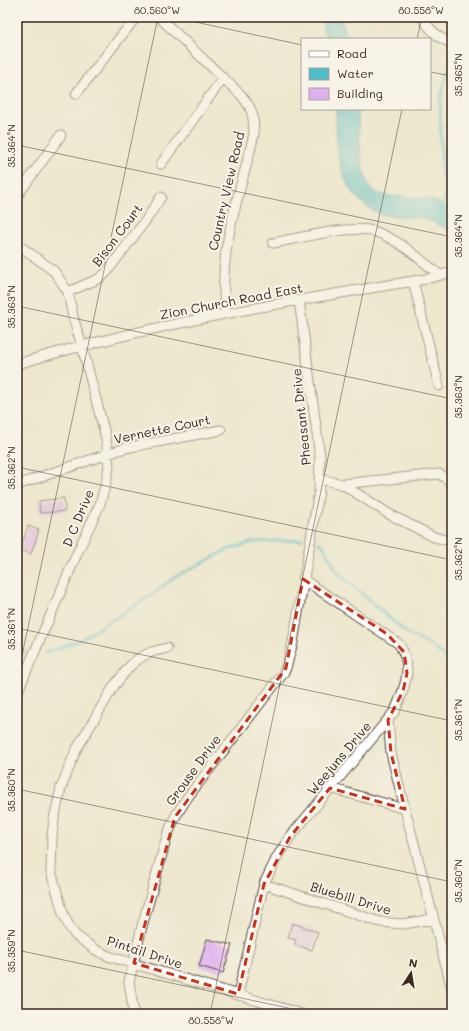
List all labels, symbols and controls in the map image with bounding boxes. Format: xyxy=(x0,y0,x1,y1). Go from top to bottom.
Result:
text: 80.560°W xyxy=(134,3,180,17)
text: 80.558°W xyxy=(398,3,444,17)
legend xyxy=(301,38,431,110)
text: Road xyxy=(337,45,367,61)
text: 35.365°N xyxy=(451,53,465,97)
text: Water xyxy=(337,65,374,81)
text: Building xyxy=(337,85,383,101)
text: 35.364°N xyxy=(4,124,18,168)
street label: Country View Road xyxy=(204,130,247,252)
street label: Bison Court xyxy=(88,200,146,269)
text: 35.364°N xyxy=(451,214,465,258)
street label: Zion Church Road East xyxy=(158,278,304,323)
text: 35.363°N xyxy=(4,285,18,329)
street label: Pheasant Drive xyxy=(287,368,314,466)
text: 35.363°N xyxy=(451,375,465,419)
street label: Vernette Court xyxy=(112,410,212,447)
text: 35.362°N xyxy=(4,446,18,490)
street label: D C Drive xyxy=(58,486,97,549)
text: 35.362°N xyxy=(451,537,465,581)
text: 35.361°N xyxy=(4,608,18,650)
text: 35.361°N xyxy=(451,699,465,741)
street label: Weejuns Drive xyxy=(303,717,374,798)
street label: Grouse Drive xyxy=(161,731,224,809)
text: 35.360°N xyxy=(4,768,18,812)
text: 35.360°N xyxy=(451,859,465,903)
street label: Bluebill Drive xyxy=(309,877,394,918)
text: 35.359°N xyxy=(4,929,18,973)
street label: Pintail Drive xyxy=(105,931,185,972)
north arrow xyxy=(391,953,431,993)
text: N xyxy=(408,955,419,971)
text: 80.558°W xyxy=(188,1013,234,1027)

